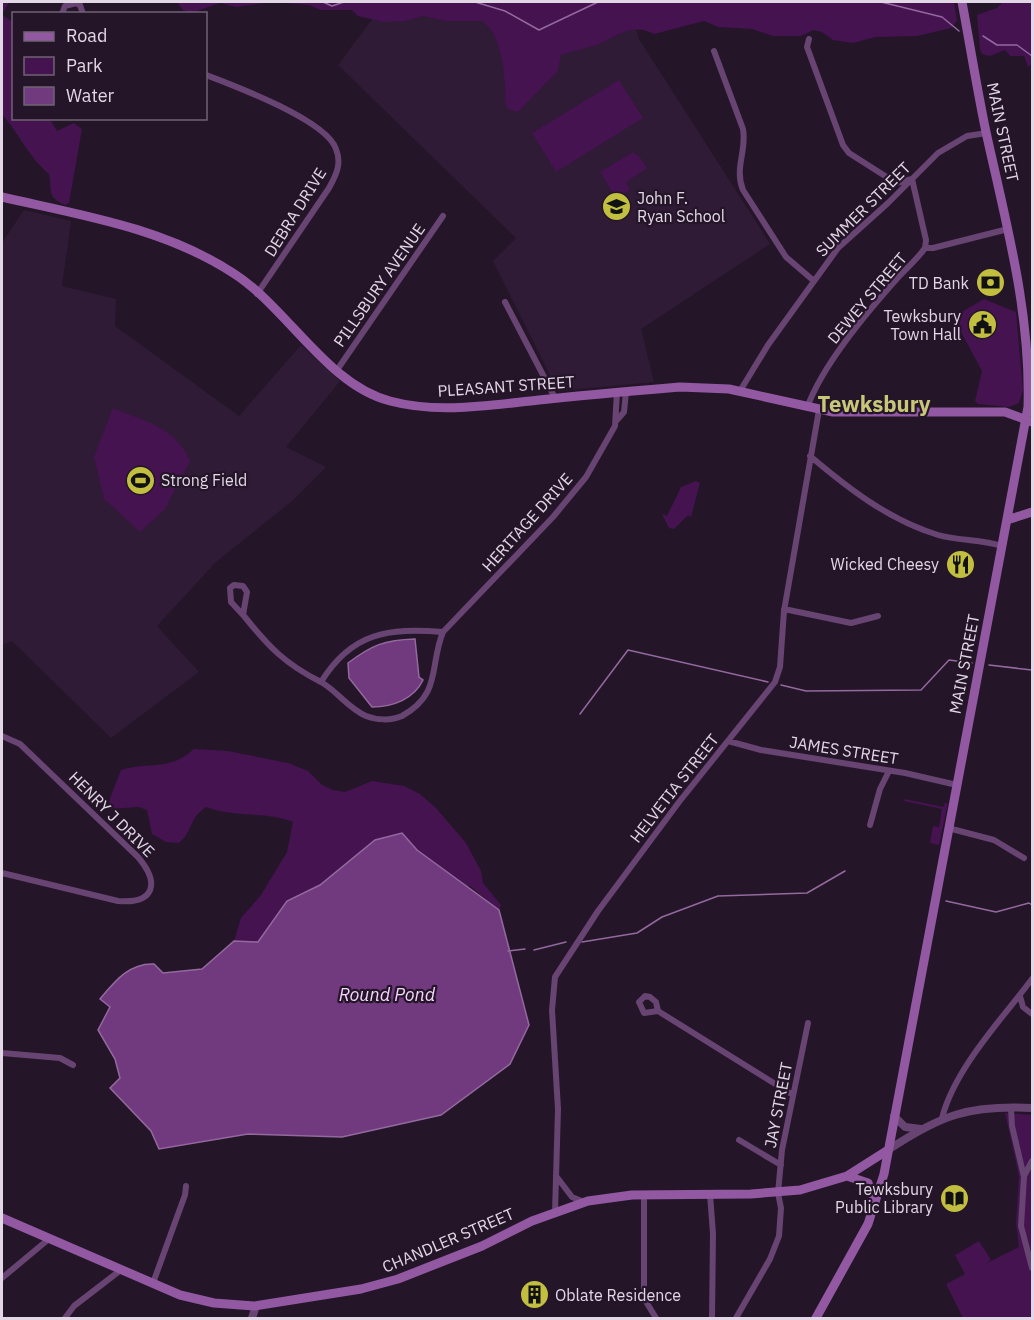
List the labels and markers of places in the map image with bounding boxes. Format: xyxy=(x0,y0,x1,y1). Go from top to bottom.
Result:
place label: John F. Ryan School xyxy=(637,188,725,226)
school or university icon: John F. Ryan School xyxy=(600,191,632,223)
bank icon: TD Bank xyxy=(974,267,1006,299)
place label: TD Bank xyxy=(909,273,970,293)
place label: Tewksbury Town Hall xyxy=(883,306,961,344)
public building icon: Tewksbury Town Hall xyxy=(966,309,998,341)
sports icon: Strong Field xyxy=(124,464,156,496)
place label: Strong Field xyxy=(161,470,247,490)
restaurant icon: Wicked Cheesy xyxy=(944,548,976,580)
place label: Wicked Cheesy xyxy=(831,554,939,574)
place label: Tewksbury Public Library xyxy=(835,1179,933,1217)
library icon: Tewksbury Public Library xyxy=(938,1182,970,1214)
building icon: Oblate Residence xyxy=(518,1279,550,1311)
place label: Oblate Residence xyxy=(555,1285,681,1305)

